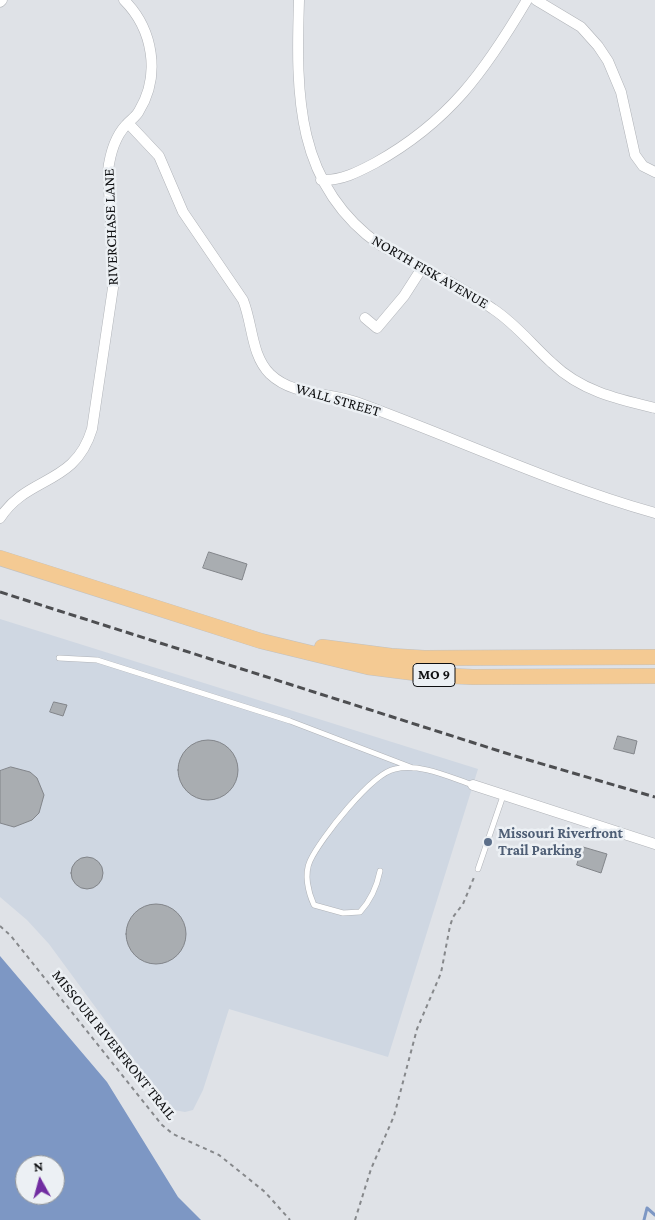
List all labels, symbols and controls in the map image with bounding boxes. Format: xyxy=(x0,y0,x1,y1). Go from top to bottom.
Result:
street label: RIVERCHASE LANE xyxy=(100,168,122,286)
street label: NORTH FISK AVENUE xyxy=(368,231,492,313)
street label: WALL STREET xyxy=(294,379,382,421)
road number: MO 9 xyxy=(413,664,455,686)
place label: Missouri Riverfront Trail Parking xyxy=(498,824,623,859)
marker: Missouri Riverfront Trail Parking xyxy=(482,836,494,848)
street label: MISSOURI RIVERFRONT TRAIL xyxy=(48,967,180,1123)
north arrow xyxy=(15,1155,65,1205)
text: N xyxy=(33,1158,44,1175)

